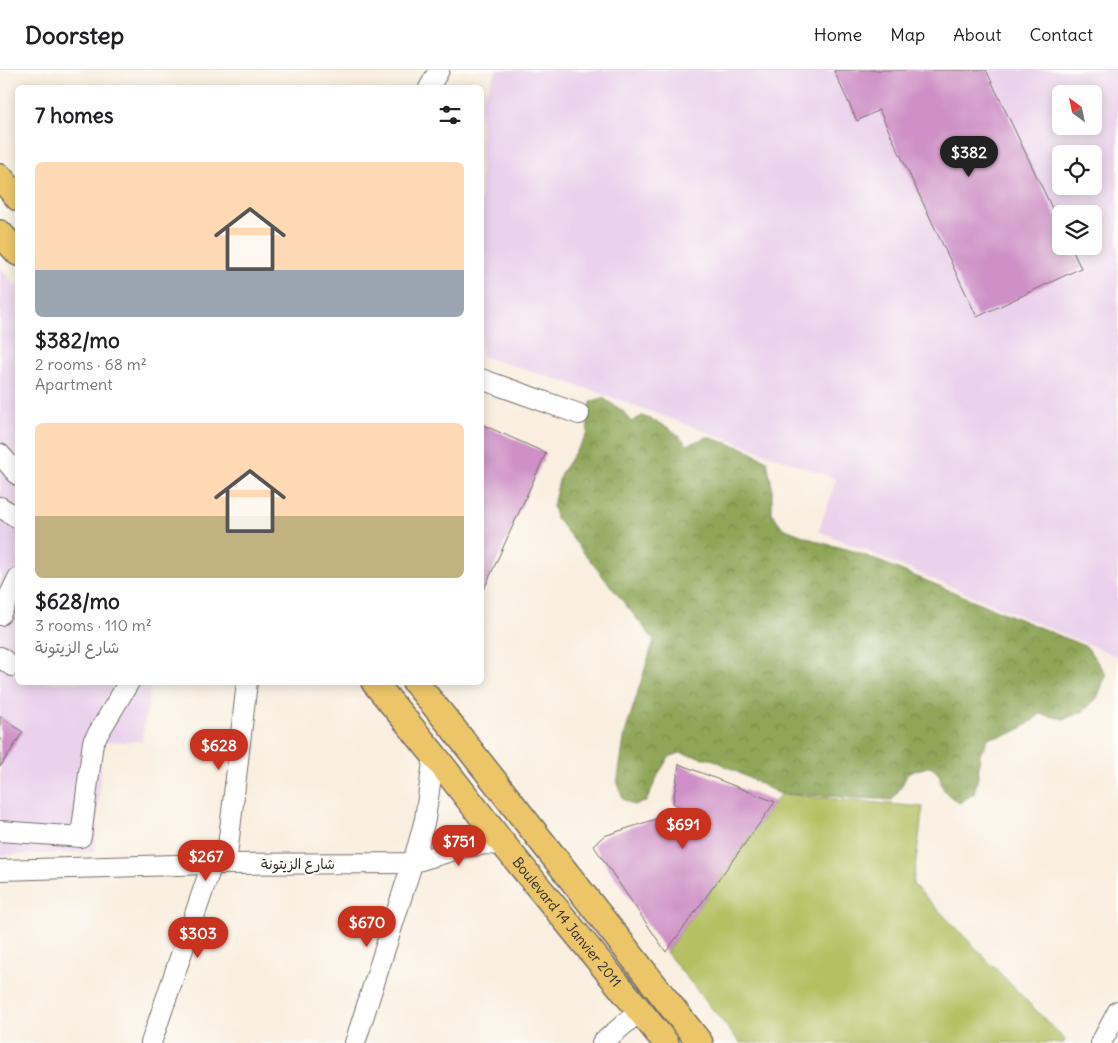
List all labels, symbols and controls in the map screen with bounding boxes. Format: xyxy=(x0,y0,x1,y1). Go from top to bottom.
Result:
text: Doorstep xyxy=(25,20,124,50)
text: Home xyxy=(814,23,862,46)
text: Map xyxy=(890,23,925,46)
text: About xyxy=(953,23,1001,46)
text: Contact xyxy=(1029,23,1093,46)
north arrow xyxy=(1052,85,1102,135)
map controls xyxy=(1052,85,1102,255)
icon: filters xyxy=(436,101,464,129)
text: 7 homes xyxy=(35,102,114,129)
pin: $382 xyxy=(939,136,999,178)
text: $382 xyxy=(951,142,987,162)
button: locate xyxy=(1052,145,1102,195)
icon: home xyxy=(205,194,295,284)
button: layers xyxy=(1052,205,1102,255)
text: $382/mo xyxy=(35,327,120,354)
text: 2 rooms · 68 m² xyxy=(35,354,147,374)
text: Apartment xyxy=(35,374,113,394)
icon: home xyxy=(205,456,295,546)
text: $628/mo xyxy=(35,588,120,615)
text: 3 rooms · 110 m² xyxy=(35,615,152,635)
text: شارع الزيتونة xyxy=(35,637,119,657)
pin: $628 xyxy=(189,728,249,771)
text: $628 xyxy=(201,735,237,755)
pin: $691 xyxy=(653,808,713,850)
text: $691 xyxy=(666,814,700,834)
pin: $751 xyxy=(429,824,489,867)
text: $751 xyxy=(443,831,475,851)
pin: $267 xyxy=(176,840,236,882)
text: $267 xyxy=(189,846,223,866)
street label: Boulevard 14 Janvier 2011 xyxy=(509,853,625,991)
street label: شارع الزيتونة xyxy=(261,855,335,874)
pin: $670 xyxy=(337,906,397,948)
text: $670 xyxy=(349,912,385,932)
pin: $303 xyxy=(168,916,228,959)
text: $303 xyxy=(179,923,217,943)

